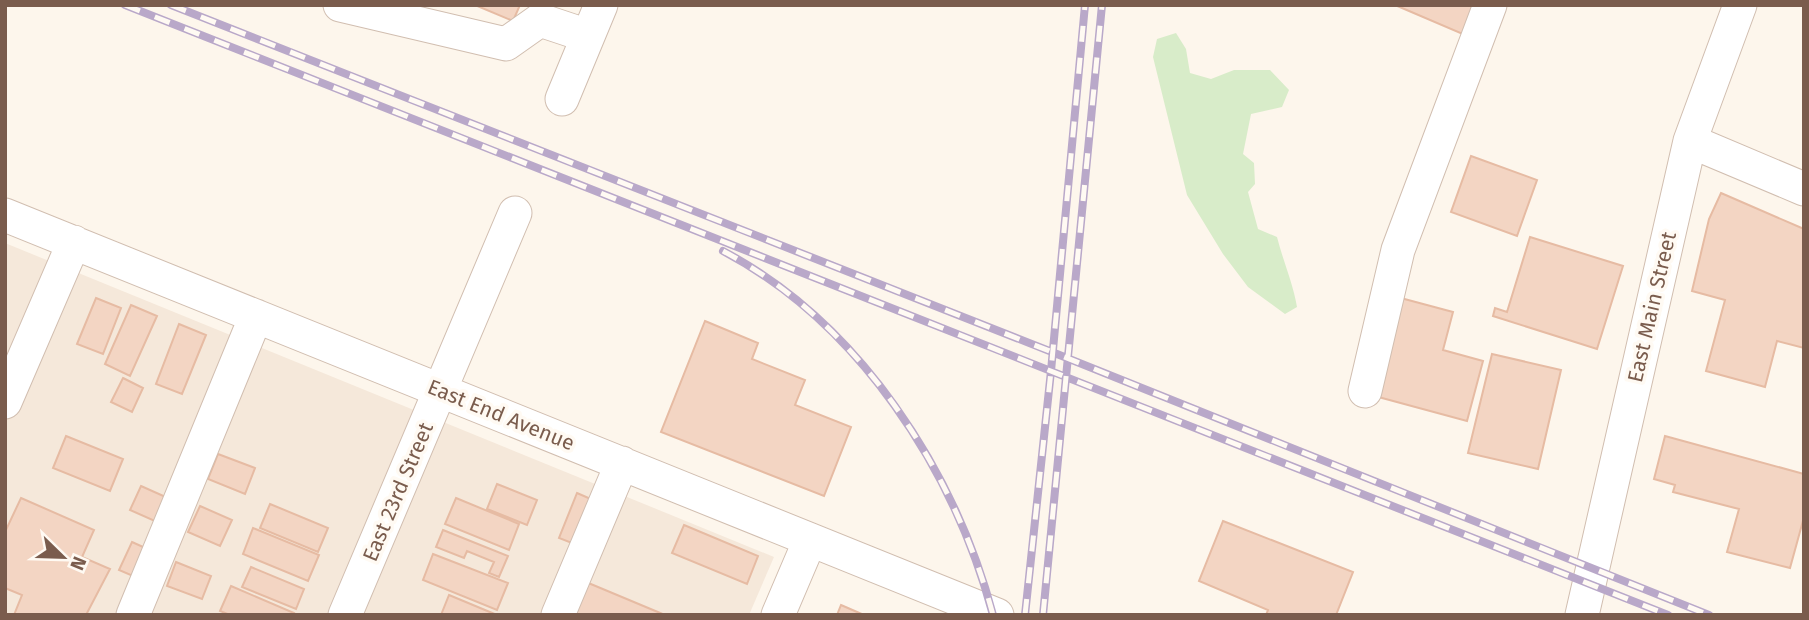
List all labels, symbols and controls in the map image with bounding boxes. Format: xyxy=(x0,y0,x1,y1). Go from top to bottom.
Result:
street label: East Main Street xyxy=(1622,229,1682,385)
street label: East End Avenue xyxy=(424,374,578,456)
street label: East 23rd Street xyxy=(357,418,439,565)
north arrow xyxy=(28,522,98,592)
text: N xyxy=(65,553,91,574)

